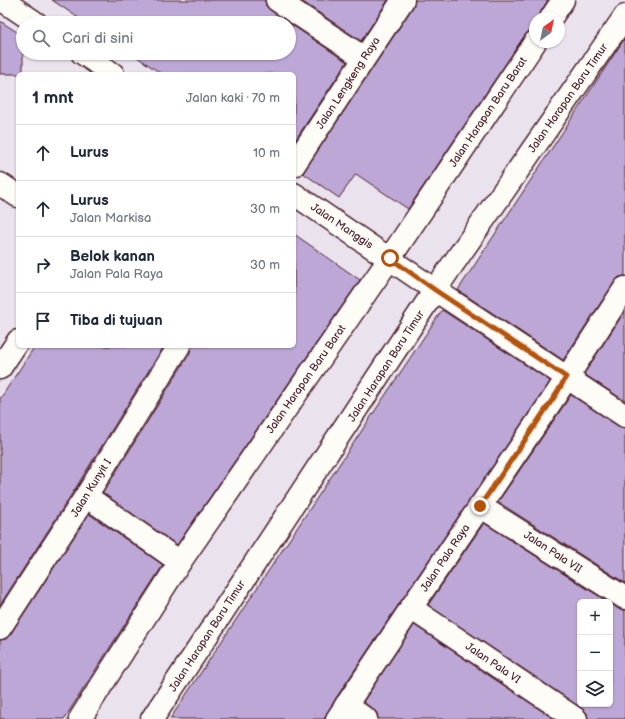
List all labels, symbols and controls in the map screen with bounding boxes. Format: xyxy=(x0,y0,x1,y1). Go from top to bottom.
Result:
north arrow xyxy=(529,12,565,48)
search box xyxy=(16,16,296,60)
icon: search xyxy=(30,27,52,49)
text: Cari di sini xyxy=(62,29,133,48)
street label: Jalan Lengkeng Raya xyxy=(313,35,383,131)
street label: Jalan Harapan Baru Timur xyxy=(525,40,611,155)
street label: Jalan Harapan Baru Barat xyxy=(446,54,530,169)
text: 1 mnt xyxy=(32,88,73,108)
text: Jalan kaki · 70 m xyxy=(186,90,280,106)
icon: ahead xyxy=(32,142,54,164)
text: Lurus xyxy=(70,143,109,162)
text: 10 m xyxy=(253,145,280,161)
text: Lurus xyxy=(70,191,109,210)
icon: ahead xyxy=(32,198,54,220)
street label: Jalan Manggis xyxy=(308,200,376,252)
text: 30 m xyxy=(250,201,280,217)
text: Jalan Markisa xyxy=(70,210,151,226)
text: Belok kanan xyxy=(70,247,155,266)
route start xyxy=(381,249,399,267)
icon: right xyxy=(32,254,54,276)
text: 30 m xyxy=(250,257,280,273)
text: Jalan Pala Raya xyxy=(70,266,163,282)
street label: Jalan Harapan Baru Timur xyxy=(345,307,427,424)
icon: arrive xyxy=(32,310,54,332)
text: Tiba di tujuan xyxy=(70,311,163,330)
street label: Jalan Harapan Baru Barat xyxy=(264,322,349,436)
street label: Jalan Kunyit I xyxy=(68,456,114,519)
route end xyxy=(471,497,489,515)
street label: Jalan Pala Raya xyxy=(418,522,472,594)
street label: Jalan Pala VII xyxy=(521,528,585,576)
street label: Jalan Harapan Baru Timur xyxy=(166,577,248,694)
map controls xyxy=(577,599,613,707)
button: + xyxy=(577,599,613,635)
button: − xyxy=(577,635,613,671)
street label: Jalan Pala VI xyxy=(463,640,524,687)
button: layers xyxy=(577,671,613,707)

